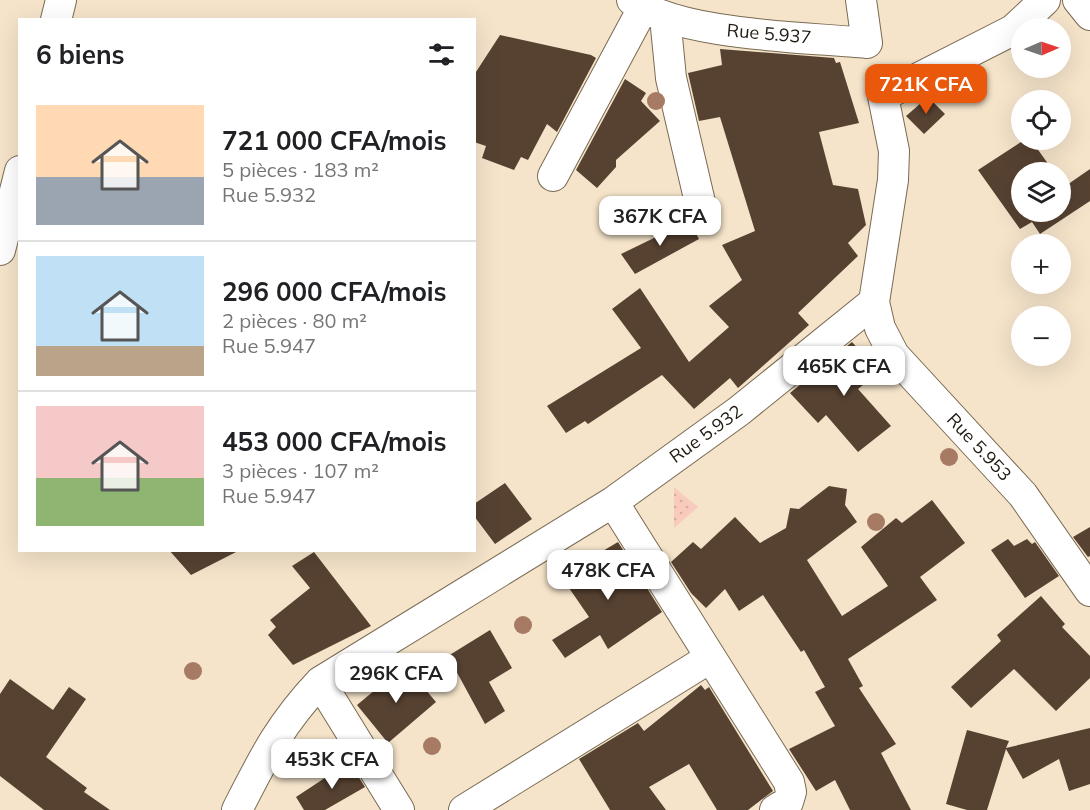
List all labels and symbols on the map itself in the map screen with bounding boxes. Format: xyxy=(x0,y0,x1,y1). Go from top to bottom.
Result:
street label: Rue 5.937 xyxy=(726,18,812,49)
north arrow xyxy=(1011,18,1071,78)
pin: 721K CFA xyxy=(864,64,988,115)
pin: 367K CFA xyxy=(598,196,722,247)
pin: 465K CFA xyxy=(782,346,906,397)
street label: Rue 5.932 xyxy=(665,399,747,468)
street label: Rue 5.953 xyxy=(942,408,1017,485)
pin: 478K CFA xyxy=(546,550,670,601)
pin: 296K CFA xyxy=(334,653,458,704)
pin: 453K CFA xyxy=(270,739,394,790)

